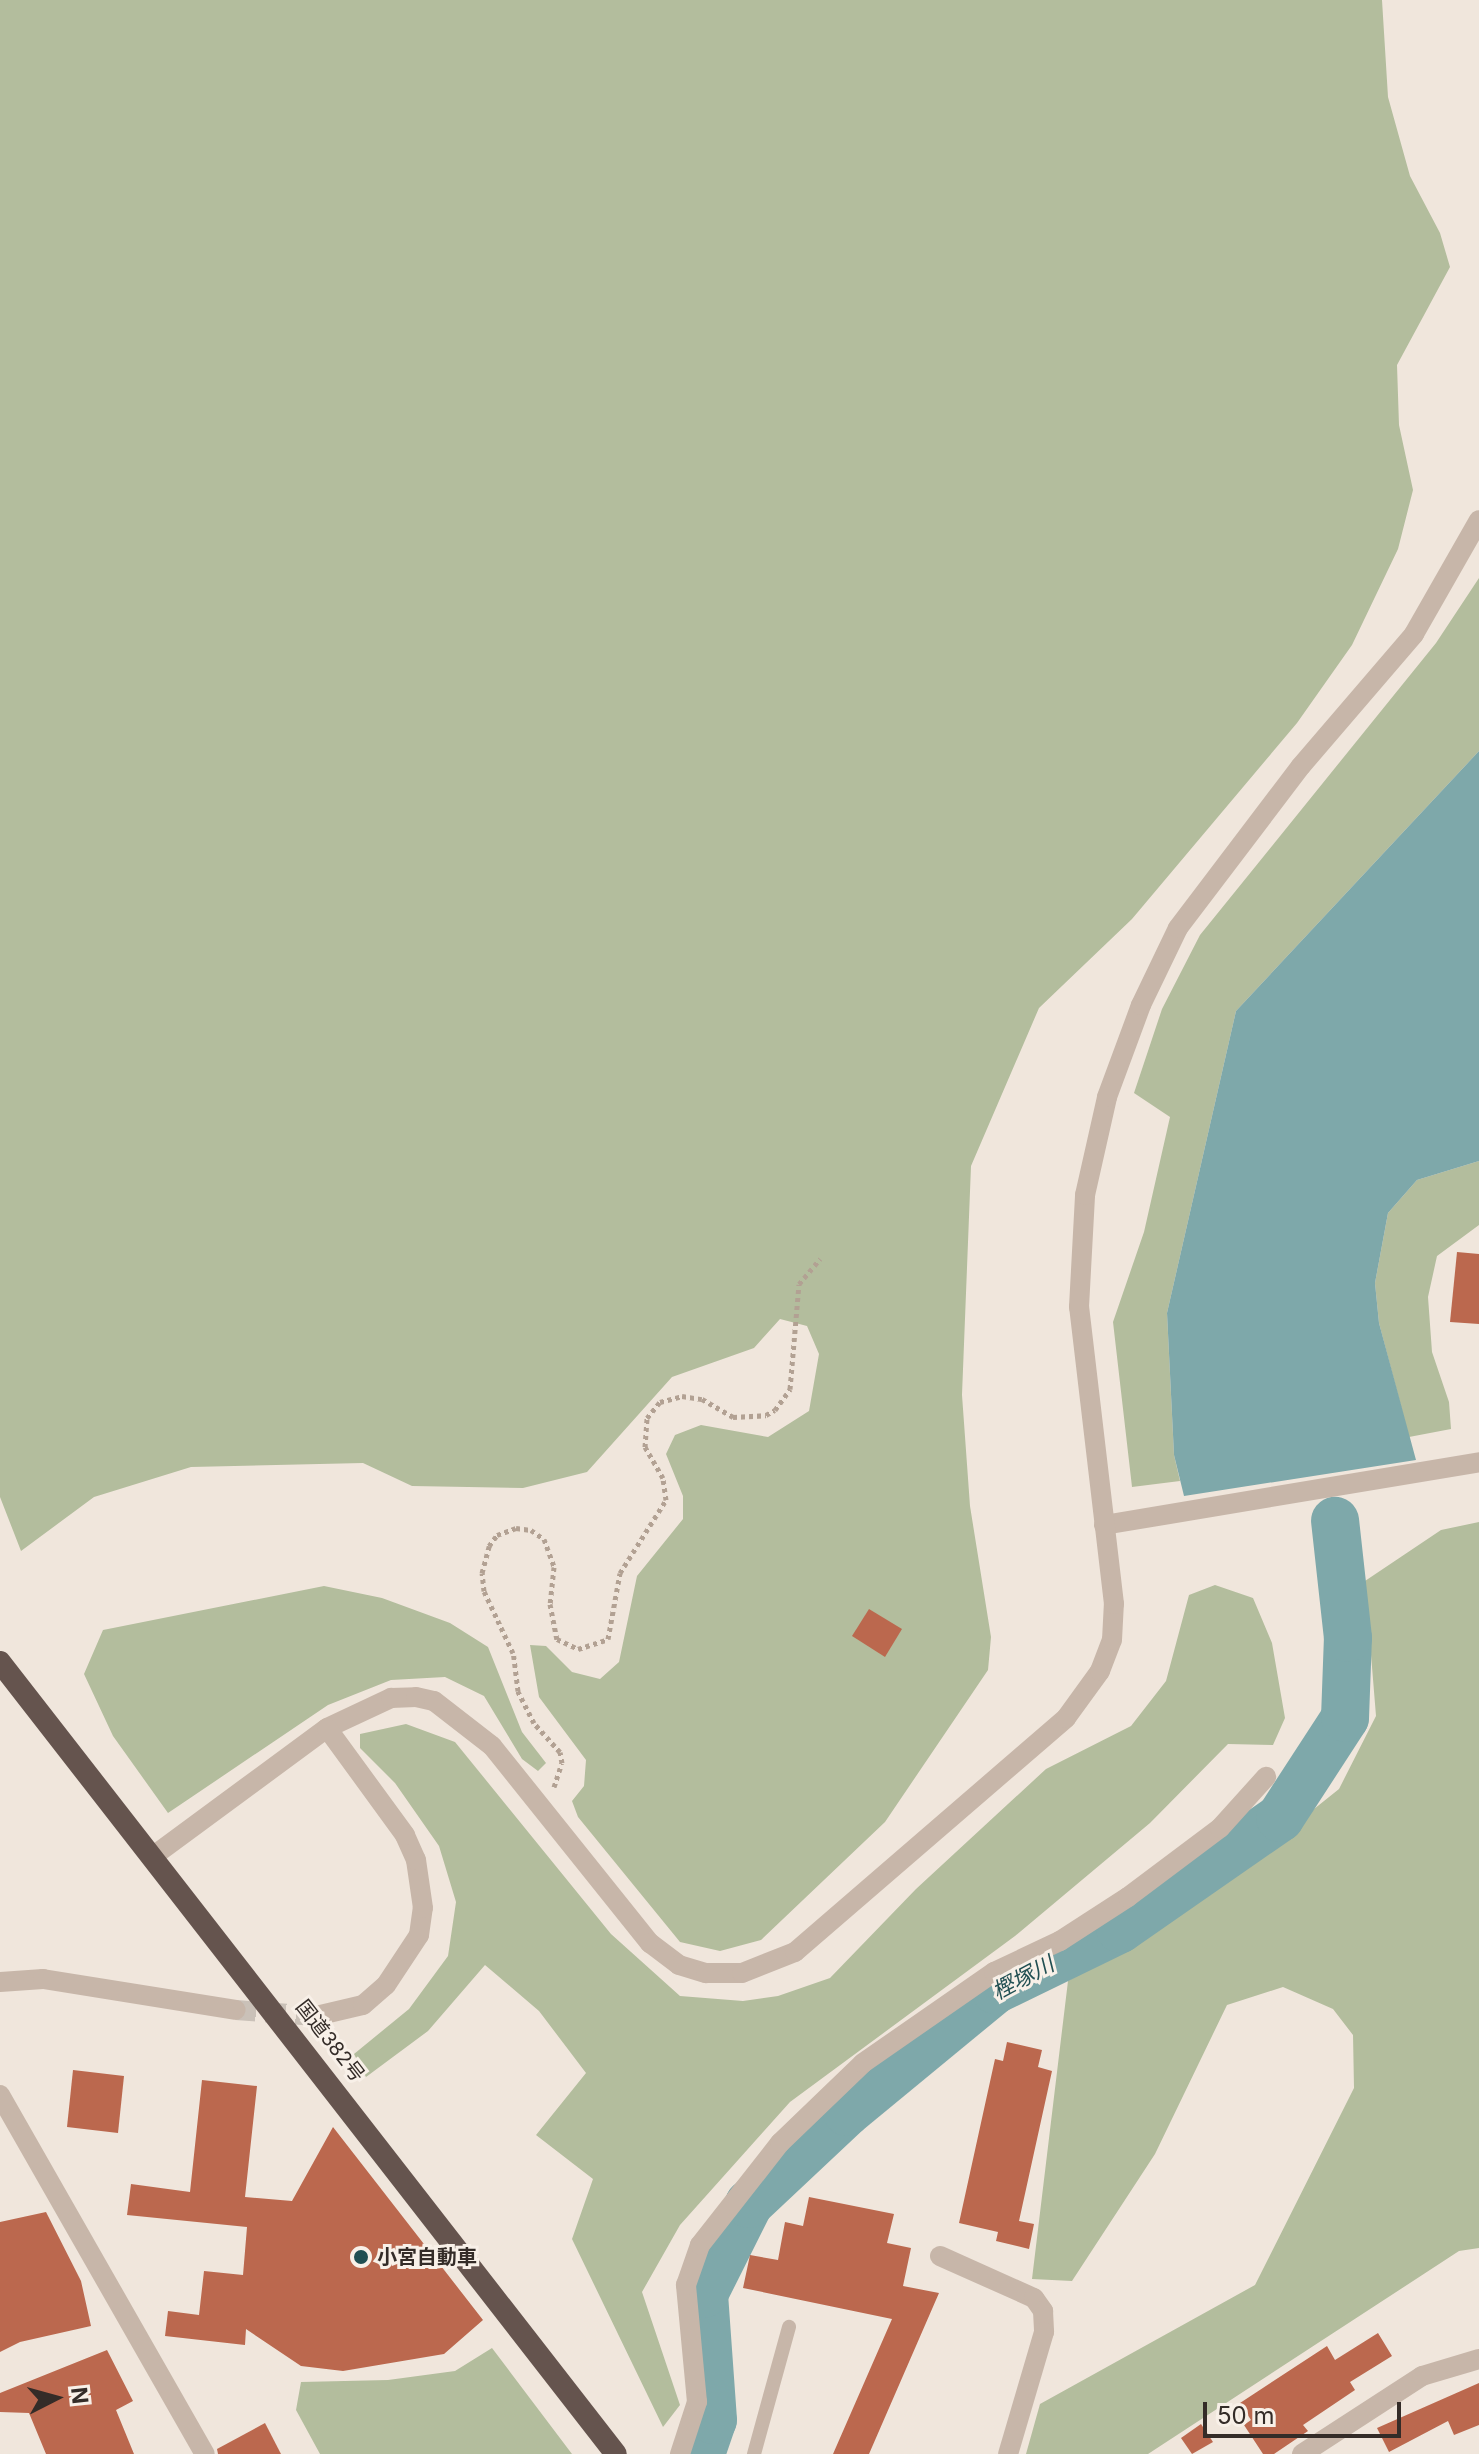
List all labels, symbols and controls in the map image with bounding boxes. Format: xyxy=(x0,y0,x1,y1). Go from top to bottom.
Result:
water label: 樫塚川 xyxy=(988,1951,1058,2005)
street label: 国道382号 xyxy=(291,1995,369,2087)
place label: 小宮自動車 xyxy=(377,2245,477,2269)
marker: 小宮自動車 xyxy=(352,2248,370,2266)
north arrow xyxy=(16,2358,96,2438)
text: N xyxy=(66,2386,94,2405)
scale bar xyxy=(1207,2386,1405,2436)
text: 50 m xyxy=(1217,2401,1275,2430)

